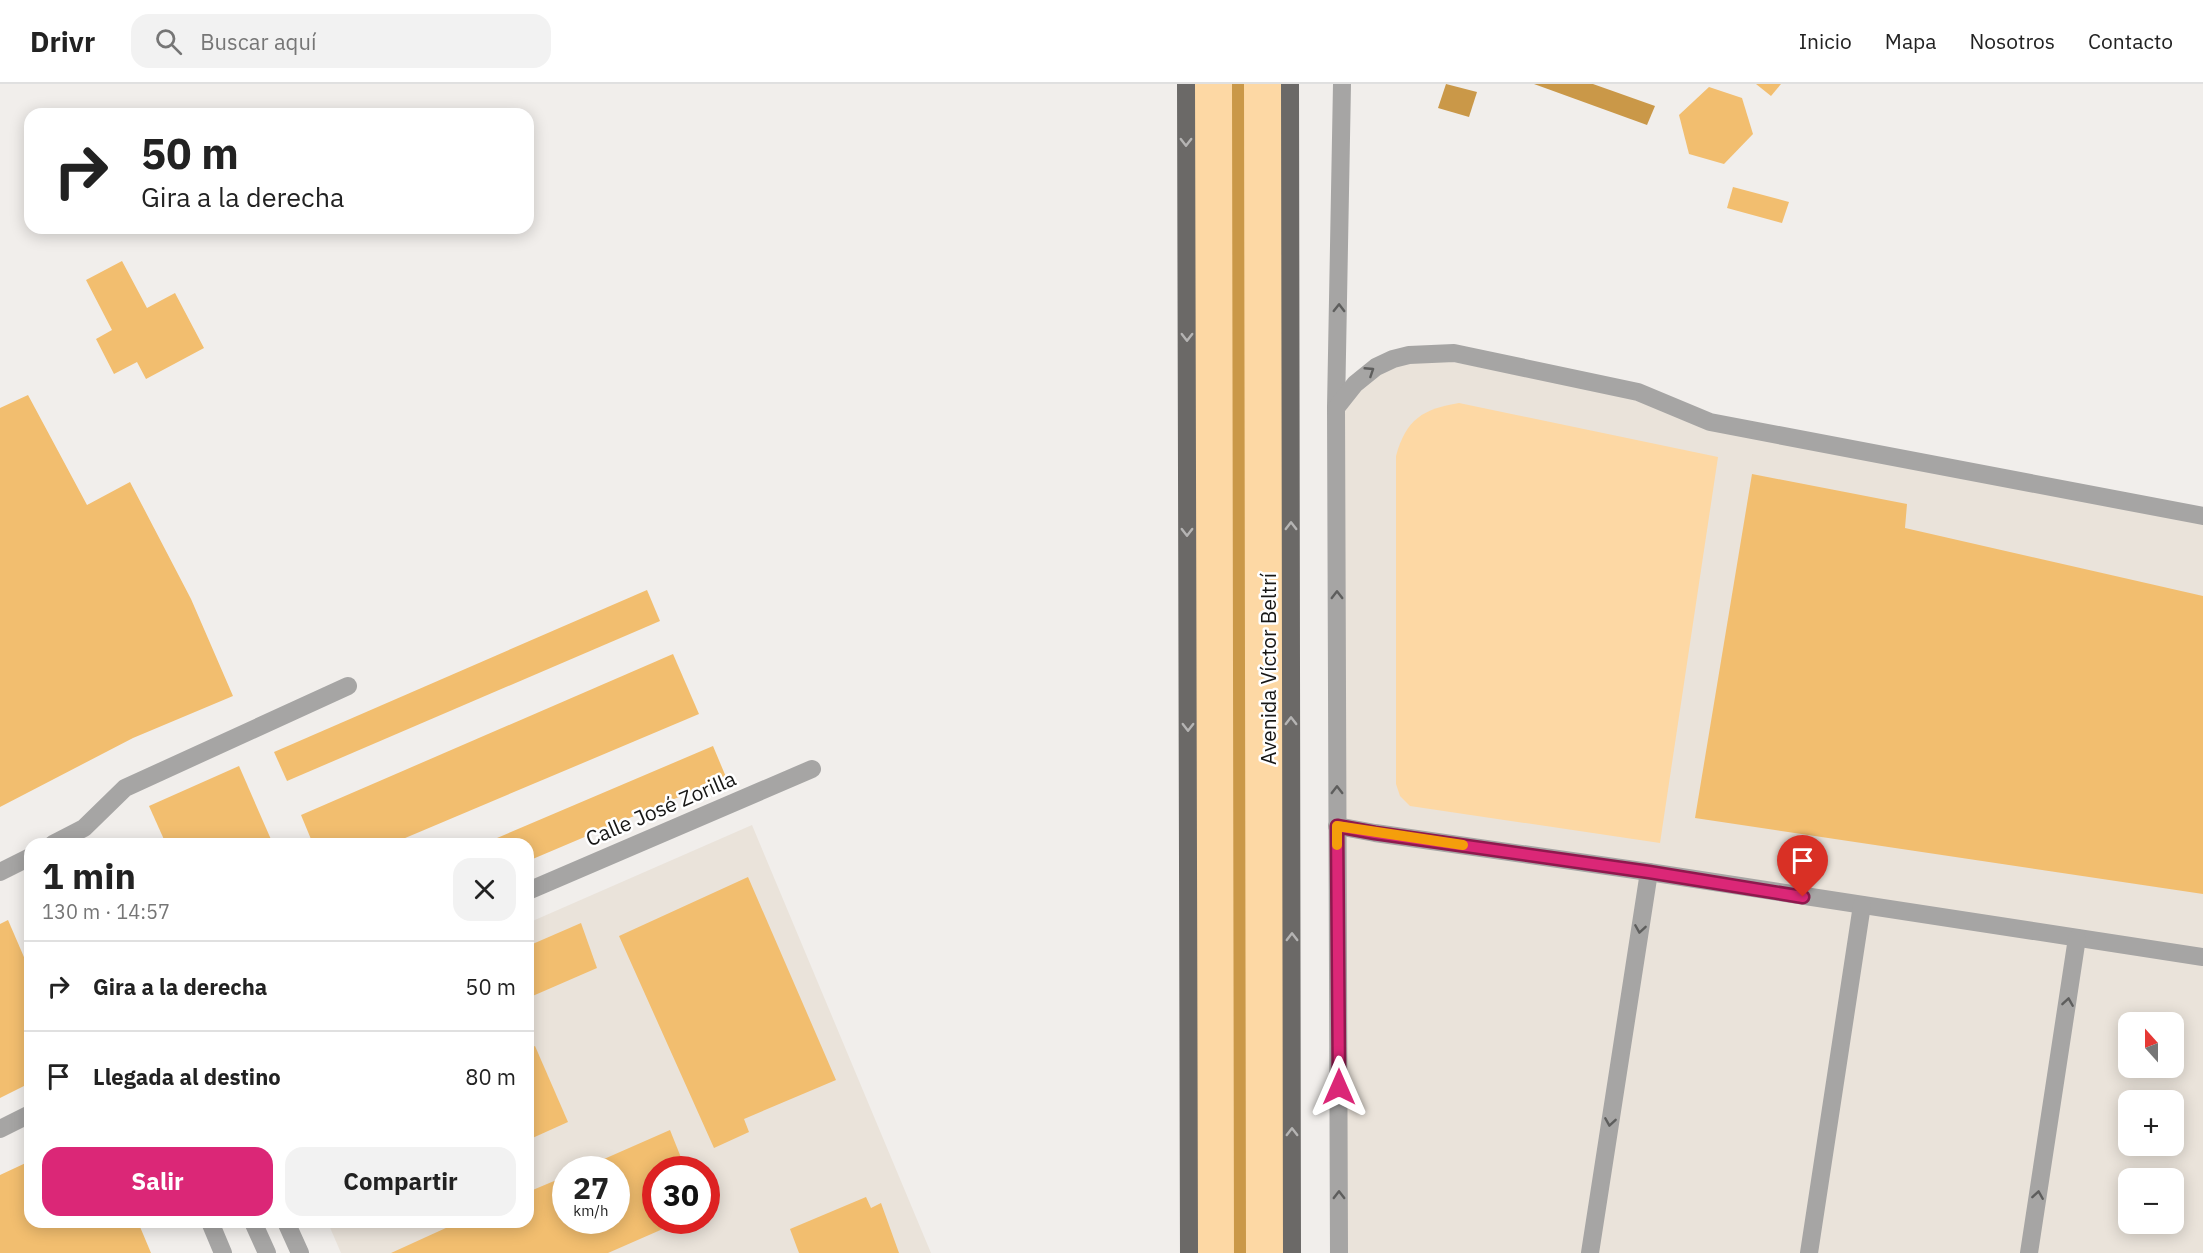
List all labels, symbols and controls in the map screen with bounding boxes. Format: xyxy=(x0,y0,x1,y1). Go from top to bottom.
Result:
search box xyxy=(131,14,551,68)
text: Drivr xyxy=(30,23,95,60)
icon: search xyxy=(152,25,185,58)
text: Buscar aquí xyxy=(200,27,316,56)
text: Inicio xyxy=(1799,27,1852,55)
text: Mapa xyxy=(1885,27,1937,55)
text: Nosotros xyxy=(1970,27,2055,55)
text: Contacto xyxy=(2088,27,2173,55)
text: 50 m xyxy=(141,126,239,181)
icon: right xyxy=(42,132,120,210)
one-way arrow xyxy=(1180,138,1192,147)
text: Gira a la derecha xyxy=(141,179,344,214)
one-way arrow xyxy=(1332,303,1345,312)
one-way arrow xyxy=(1181,333,1193,342)
one-way arrow xyxy=(1364,368,1375,379)
one-way arrow xyxy=(1285,521,1297,530)
one-way arrow xyxy=(1181,528,1193,537)
street label: Avenida Víctor Beltrí xyxy=(1254,573,1282,765)
one-way arrow xyxy=(1331,590,1343,599)
one-way arrow xyxy=(1285,716,1298,725)
one-way arrow xyxy=(1182,723,1194,732)
street label: Calle José Zorilla xyxy=(581,764,740,852)
one-way arrow xyxy=(1331,785,1343,794)
pin xyxy=(1777,835,1828,897)
icon: arrive xyxy=(1786,844,1819,877)
text: 1 min xyxy=(42,852,136,899)
button: close xyxy=(453,858,516,921)
text: 130 m · 14:57 xyxy=(42,898,170,925)
one-way arrow xyxy=(1634,925,1646,934)
one-way arrow xyxy=(1286,932,1298,941)
icon: right xyxy=(42,970,75,1003)
text: Gira a la derecha xyxy=(93,972,267,1001)
text: 50 m xyxy=(465,972,516,1001)
one-way arrow xyxy=(2061,998,2073,1007)
north arrow xyxy=(2118,1012,2184,1078)
map controls xyxy=(2118,1012,2184,1234)
position arrow xyxy=(1307,1055,1371,1119)
icon: arrive xyxy=(42,1060,75,1093)
text: Llegada al destino xyxy=(93,1062,281,1091)
text: 80 m xyxy=(465,1062,516,1091)
button: + xyxy=(2118,1090,2184,1156)
one-way arrow xyxy=(1604,1117,1616,1127)
one-way arrow xyxy=(1286,1127,1298,1136)
button: Salir xyxy=(42,1147,273,1216)
button: Compartir xyxy=(285,1147,516,1216)
speed limit sign: 30 xyxy=(642,1156,720,1234)
text: 27 xyxy=(573,1168,609,1207)
button: − xyxy=(2118,1168,2184,1234)
one-way arrow xyxy=(1333,1190,1345,1199)
one-way arrow xyxy=(2031,1191,2044,1201)
text: km/h xyxy=(573,1201,609,1220)

